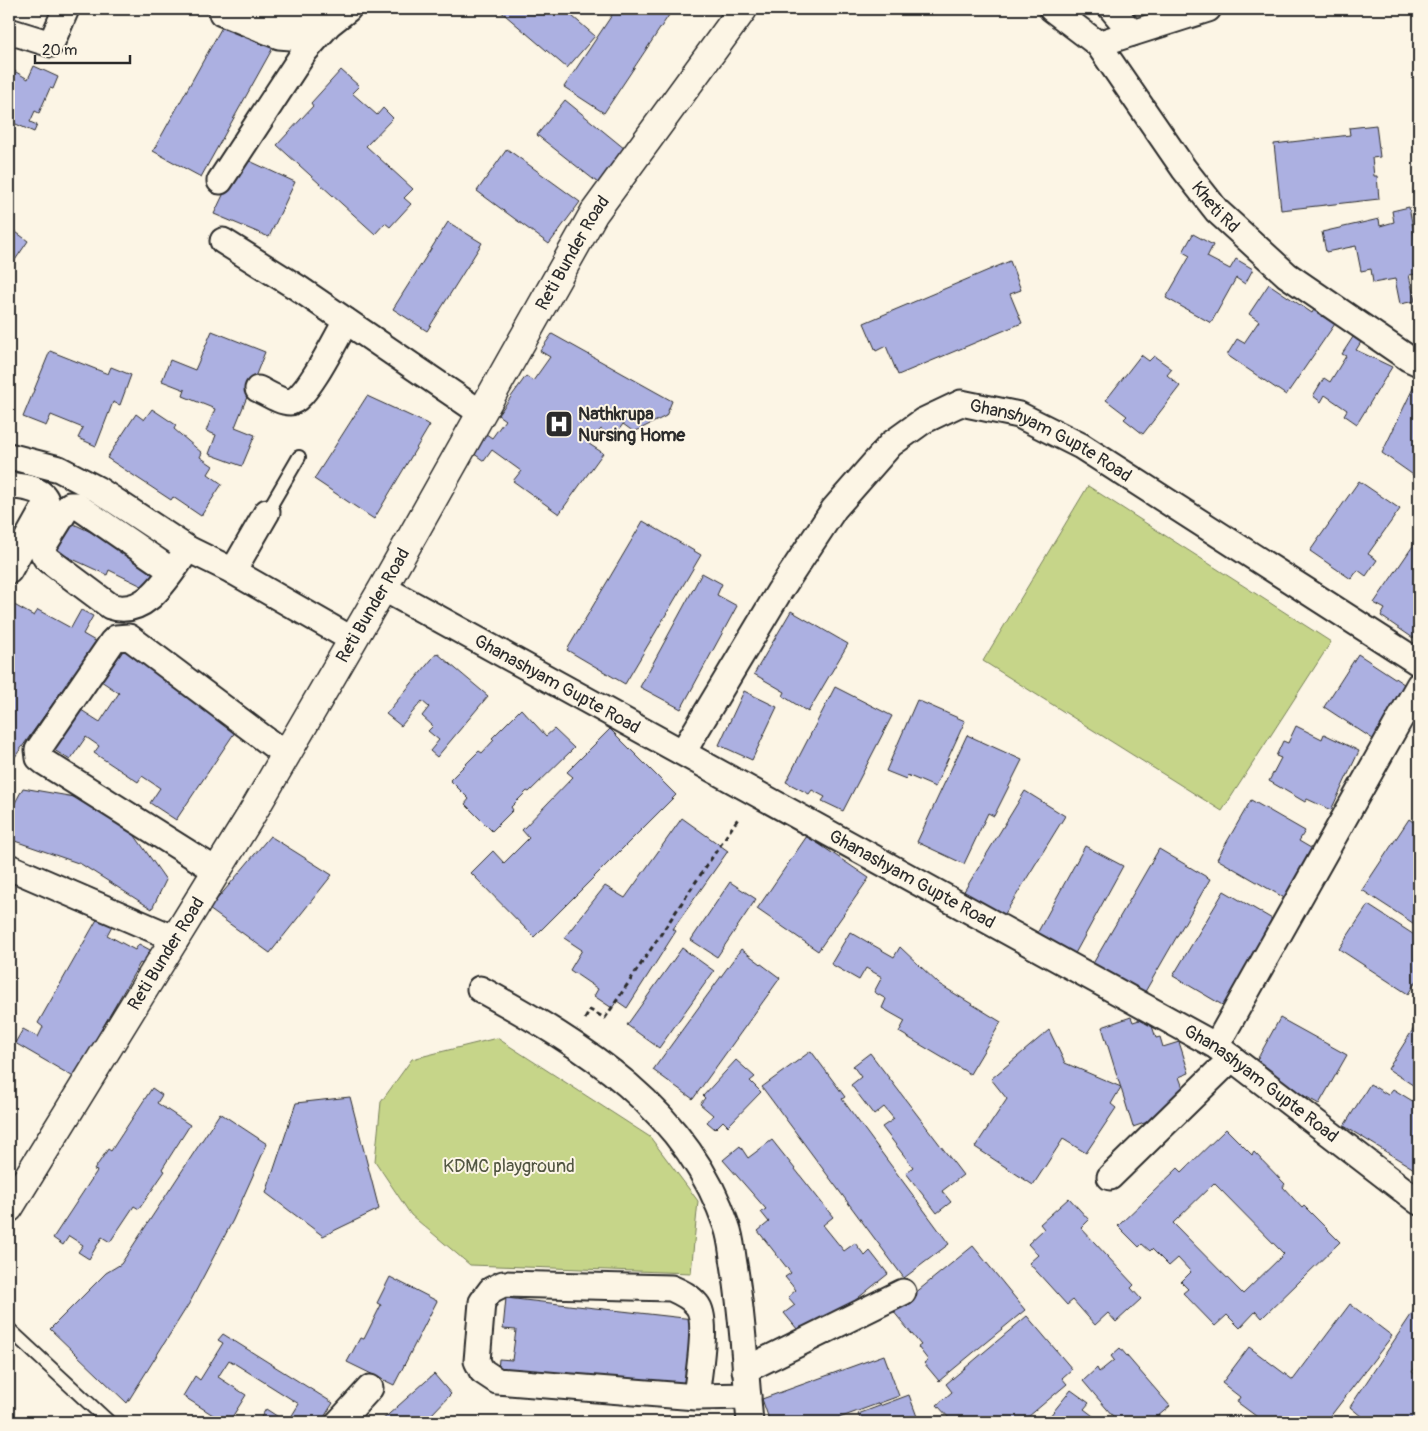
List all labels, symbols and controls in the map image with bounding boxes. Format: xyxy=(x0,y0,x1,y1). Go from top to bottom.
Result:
scale bar xyxy=(35,32,130,64)
text: 20 m xyxy=(42,41,77,60)
street label: Kheti Rd xyxy=(1186,177,1244,238)
street label: Reti Bunder Road xyxy=(531,191,615,315)
street label: Ghanshyam Gupte Road xyxy=(968,394,1136,487)
place label: Nathkrupa Nursing Home xyxy=(578,403,686,447)
hospital icon: Nathkrupa Nursing Home xyxy=(544,409,574,439)
street label: Reti Bunder Road xyxy=(331,544,415,667)
street label: Ghanashyam Gupte Road xyxy=(470,629,644,739)
street label: Ghanashyam Gupte Road xyxy=(825,825,999,934)
street label: Reti Bunder Road xyxy=(123,893,210,1015)
street label: Ghanashyam Gupte Road xyxy=(1180,1020,1343,1148)
park label: KDMC playground xyxy=(443,1155,575,1178)

